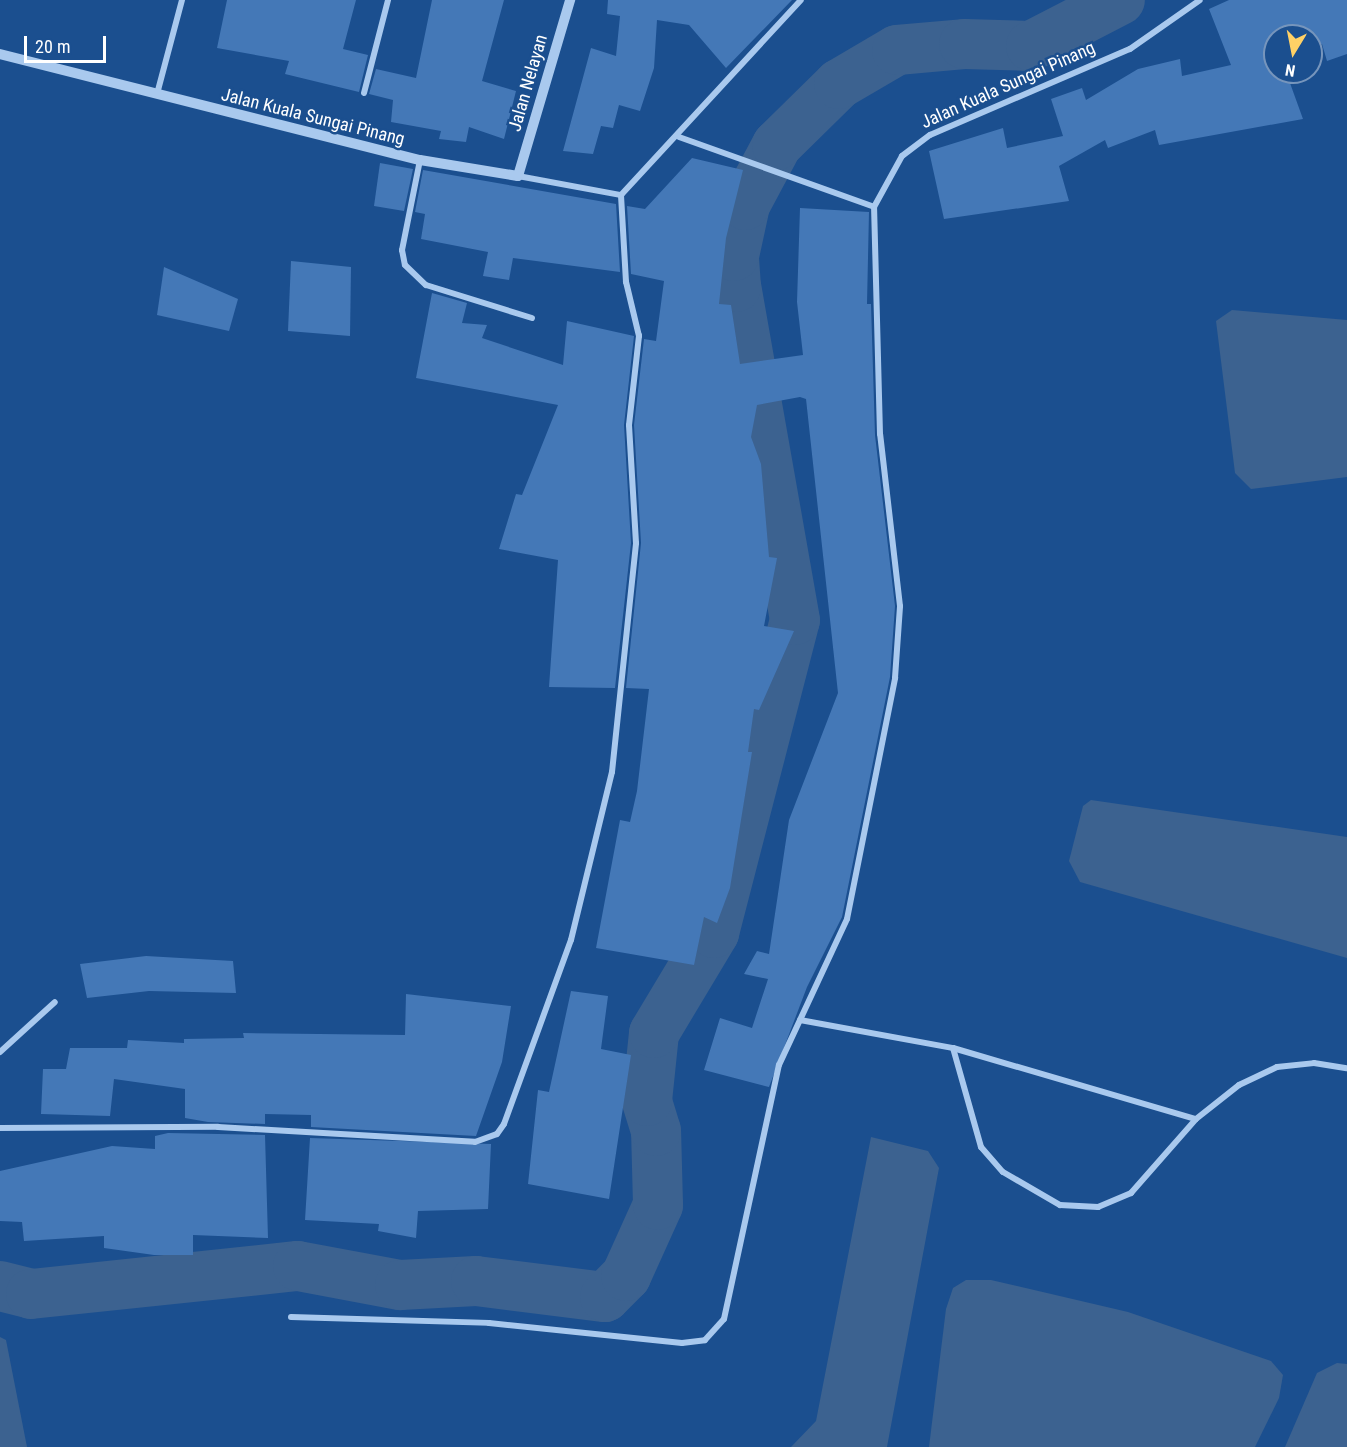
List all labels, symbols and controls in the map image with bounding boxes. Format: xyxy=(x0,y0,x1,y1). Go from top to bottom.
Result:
scale bar xyxy=(27,24,110,62)
north arrow xyxy=(1263,24,1323,84)
street label: Jalan Nelayan xyxy=(504,32,552,134)
text: 20 m xyxy=(35,36,70,57)
street label: Jalan Kuala Sungai Pinang xyxy=(918,37,1098,133)
text: N xyxy=(1284,60,1297,80)
street label: Jalan Kuala Sungai Pinang xyxy=(219,84,407,150)

